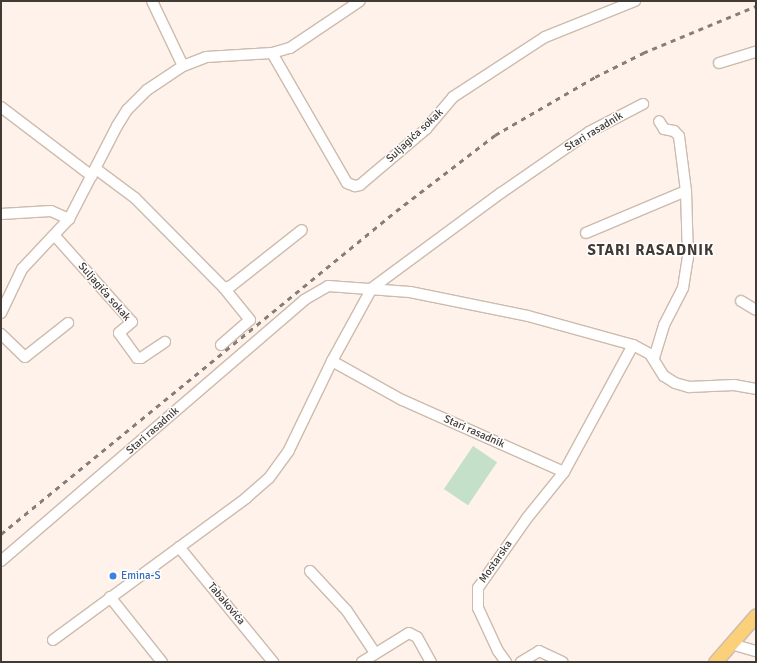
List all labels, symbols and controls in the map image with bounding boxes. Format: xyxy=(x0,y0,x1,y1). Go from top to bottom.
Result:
street label: Suljagića sokak xyxy=(384,106,446,166)
street label: Stari rasadnik xyxy=(563,110,625,154)
district label: STARI RASADNIK xyxy=(588,242,714,260)
street label: Suljagića sokak xyxy=(75,260,133,324)
street label: Stari rasadnik xyxy=(124,405,182,457)
street label: Stari rasadnik xyxy=(441,413,507,451)
street label: Mostarska xyxy=(477,538,515,586)
place label: Emina-S xyxy=(121,569,161,583)
marker: Emina-S xyxy=(108,571,118,581)
street label: Tabakovića xyxy=(205,580,247,628)

